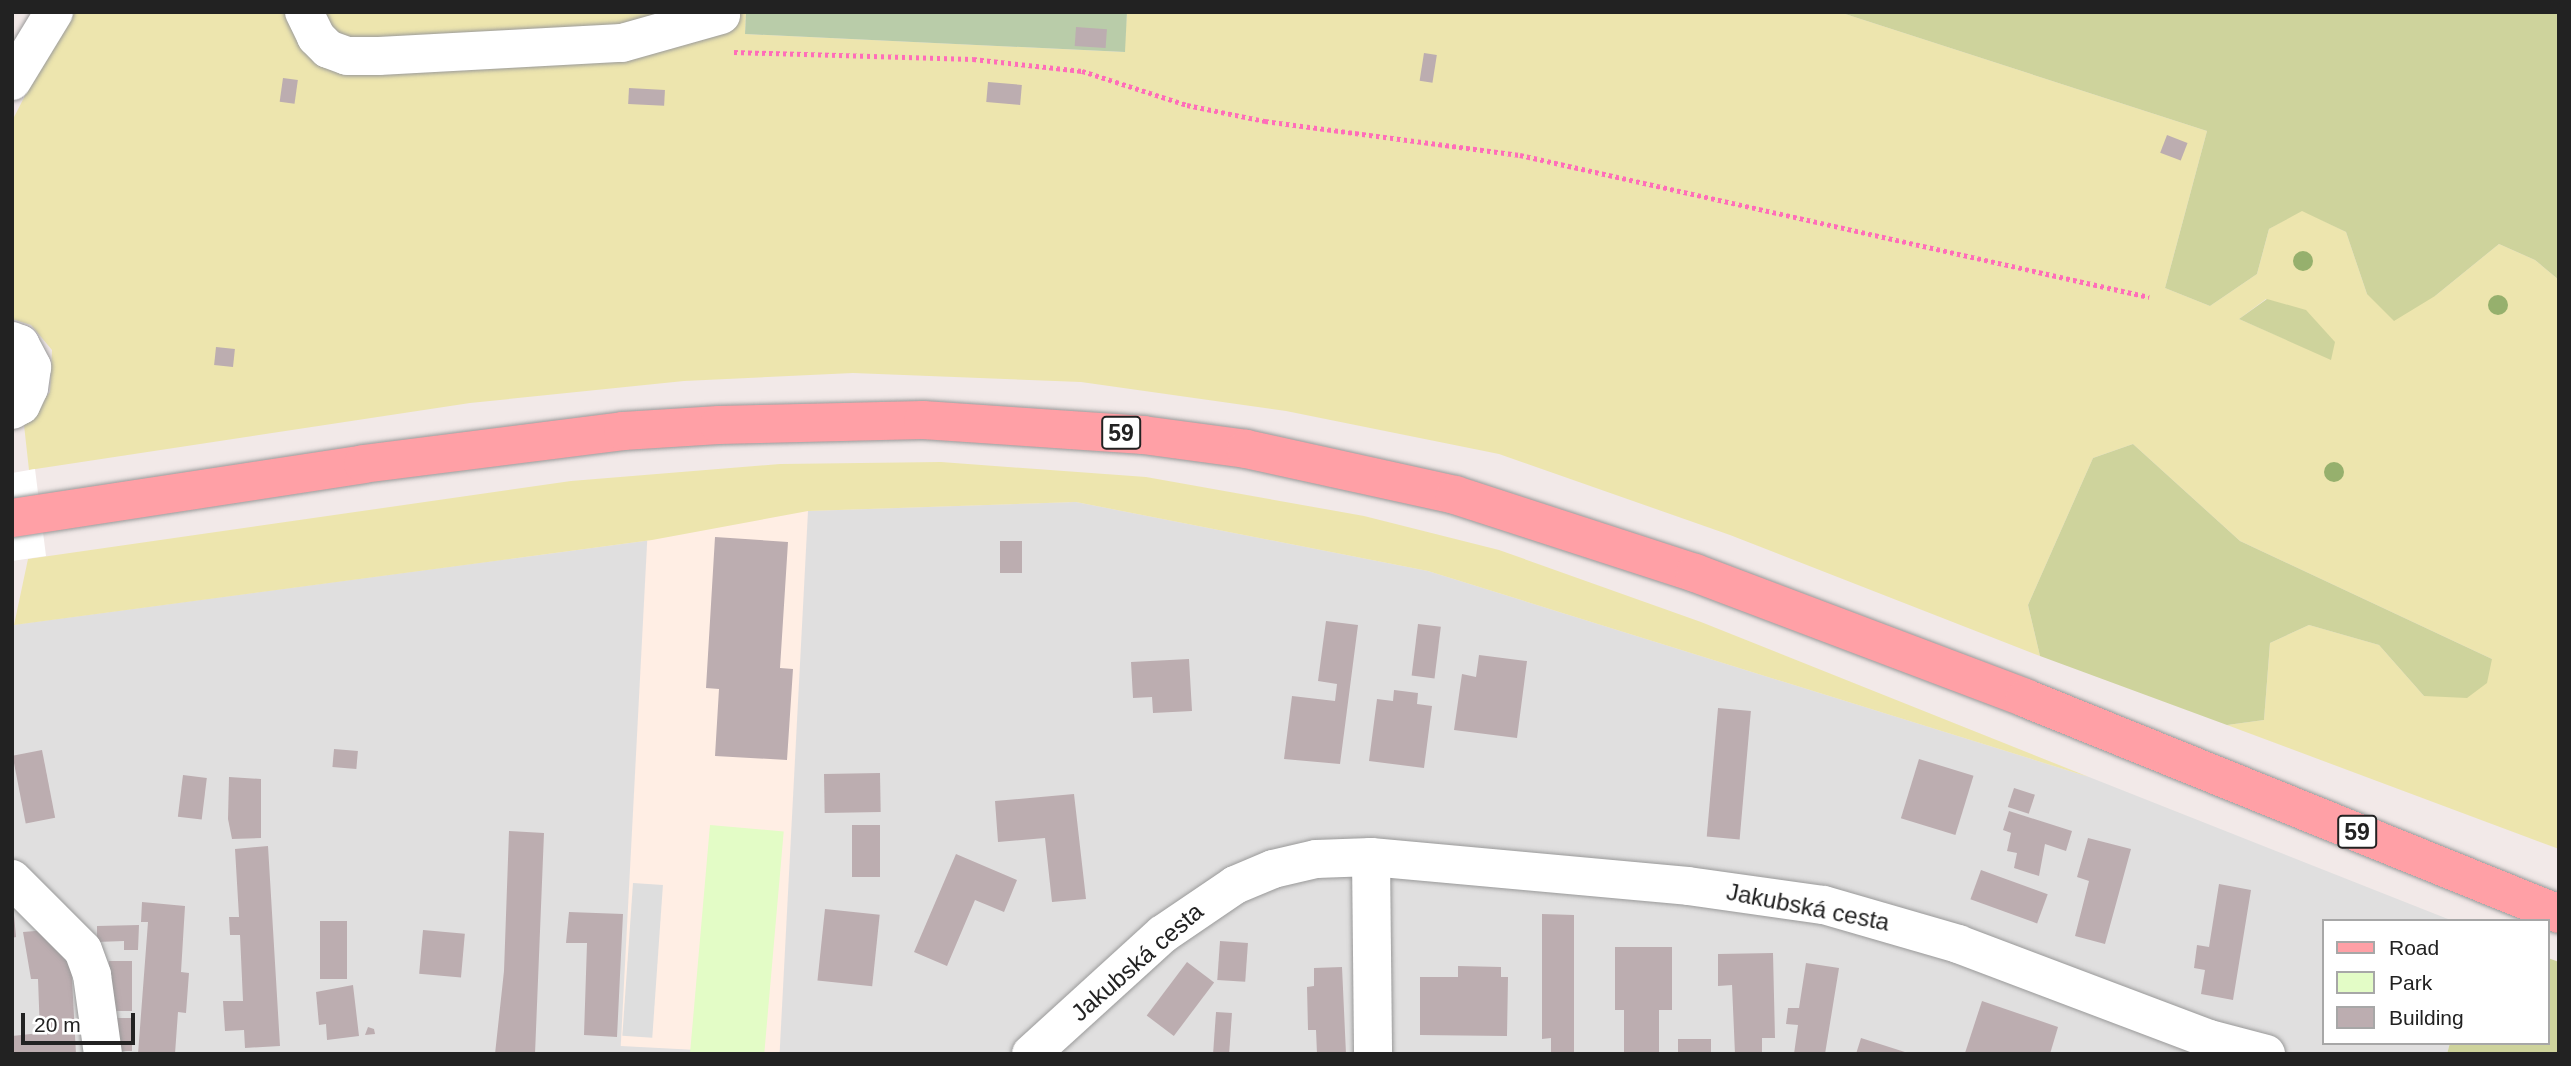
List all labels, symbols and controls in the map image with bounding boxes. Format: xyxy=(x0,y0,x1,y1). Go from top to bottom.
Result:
road number: 59 xyxy=(1100,414,1142,452)
road number: 59 xyxy=(2336,812,2378,852)
street label: Jakubská cesta xyxy=(1724,877,1892,937)
street label: Jakubská cesta xyxy=(1065,897,1209,1027)
legend xyxy=(2322,919,2550,1045)
text: Road xyxy=(2389,936,2439,959)
text: Park xyxy=(2389,971,2432,994)
scale bar xyxy=(24,1000,138,1044)
text: Building xyxy=(2389,1006,2464,1029)
text: 20 m xyxy=(34,1013,81,1036)

